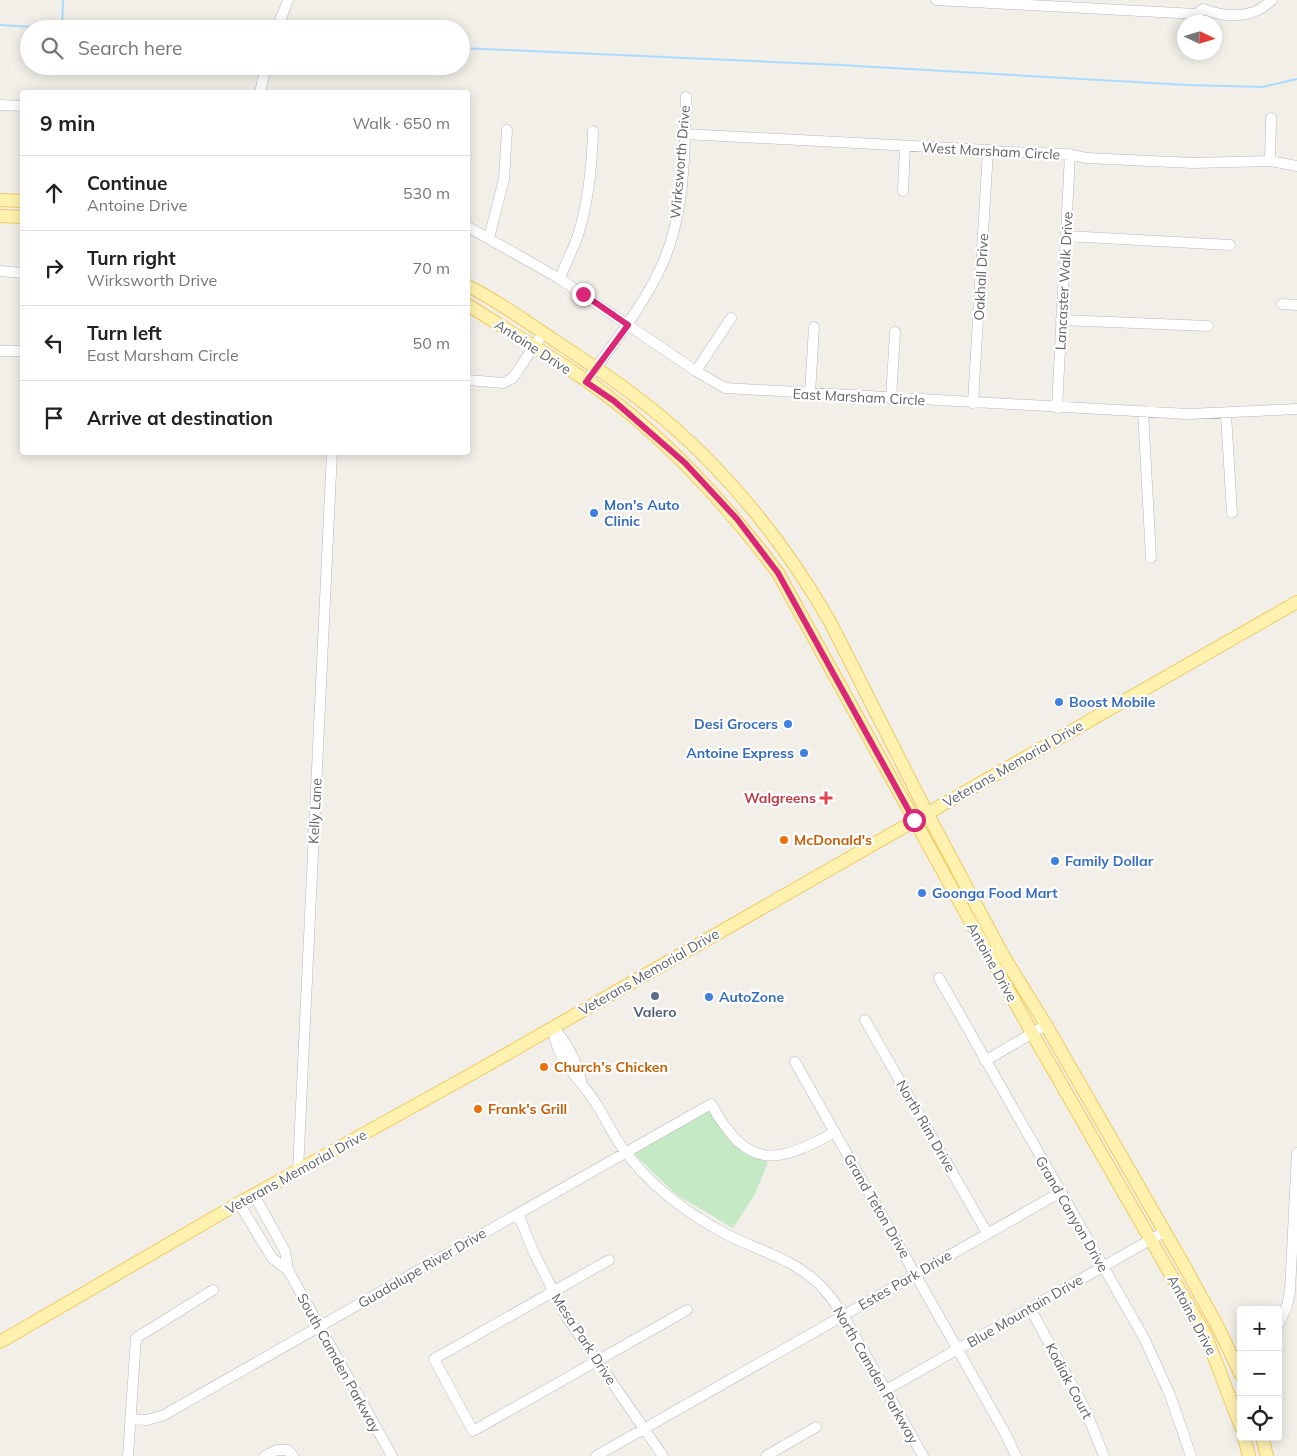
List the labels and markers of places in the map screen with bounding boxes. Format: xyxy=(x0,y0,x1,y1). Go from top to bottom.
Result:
place label: Mon's Auto Clinic xyxy=(604,496,680,530)
marker: Mon's Auto Clinic xyxy=(588,507,600,519)
place label: Boost Mobile xyxy=(1069,693,1156,711)
marker: Boost Mobile xyxy=(1053,696,1065,708)
place label: Desi Grocers xyxy=(694,715,778,733)
marker: Desi Grocers xyxy=(782,718,794,730)
place label: Antoine Express xyxy=(686,744,794,762)
marker: Antoine Express xyxy=(798,747,810,759)
place label: Walgreens xyxy=(744,789,816,807)
marker: Walgreens xyxy=(820,792,832,804)
place label: McDonald's xyxy=(794,831,872,849)
marker: McDonald's xyxy=(778,834,790,846)
place label: Family Dollar xyxy=(1065,852,1154,870)
marker: Family Dollar xyxy=(1049,855,1061,867)
place label: Goonga Food Mart xyxy=(932,884,1058,902)
marker: Goonga Food Mart xyxy=(916,887,928,899)
place label: AutoZone xyxy=(719,988,784,1006)
marker: Valero xyxy=(649,990,661,1002)
marker: AutoZone xyxy=(703,991,715,1003)
place label: Valero xyxy=(633,1003,676,1021)
place label: Church's Chicken xyxy=(554,1058,668,1076)
marker: Church's Chicken xyxy=(538,1061,550,1073)
place label: Frank's Grill xyxy=(488,1100,567,1118)
marker: Frank's Grill xyxy=(472,1103,484,1115)

